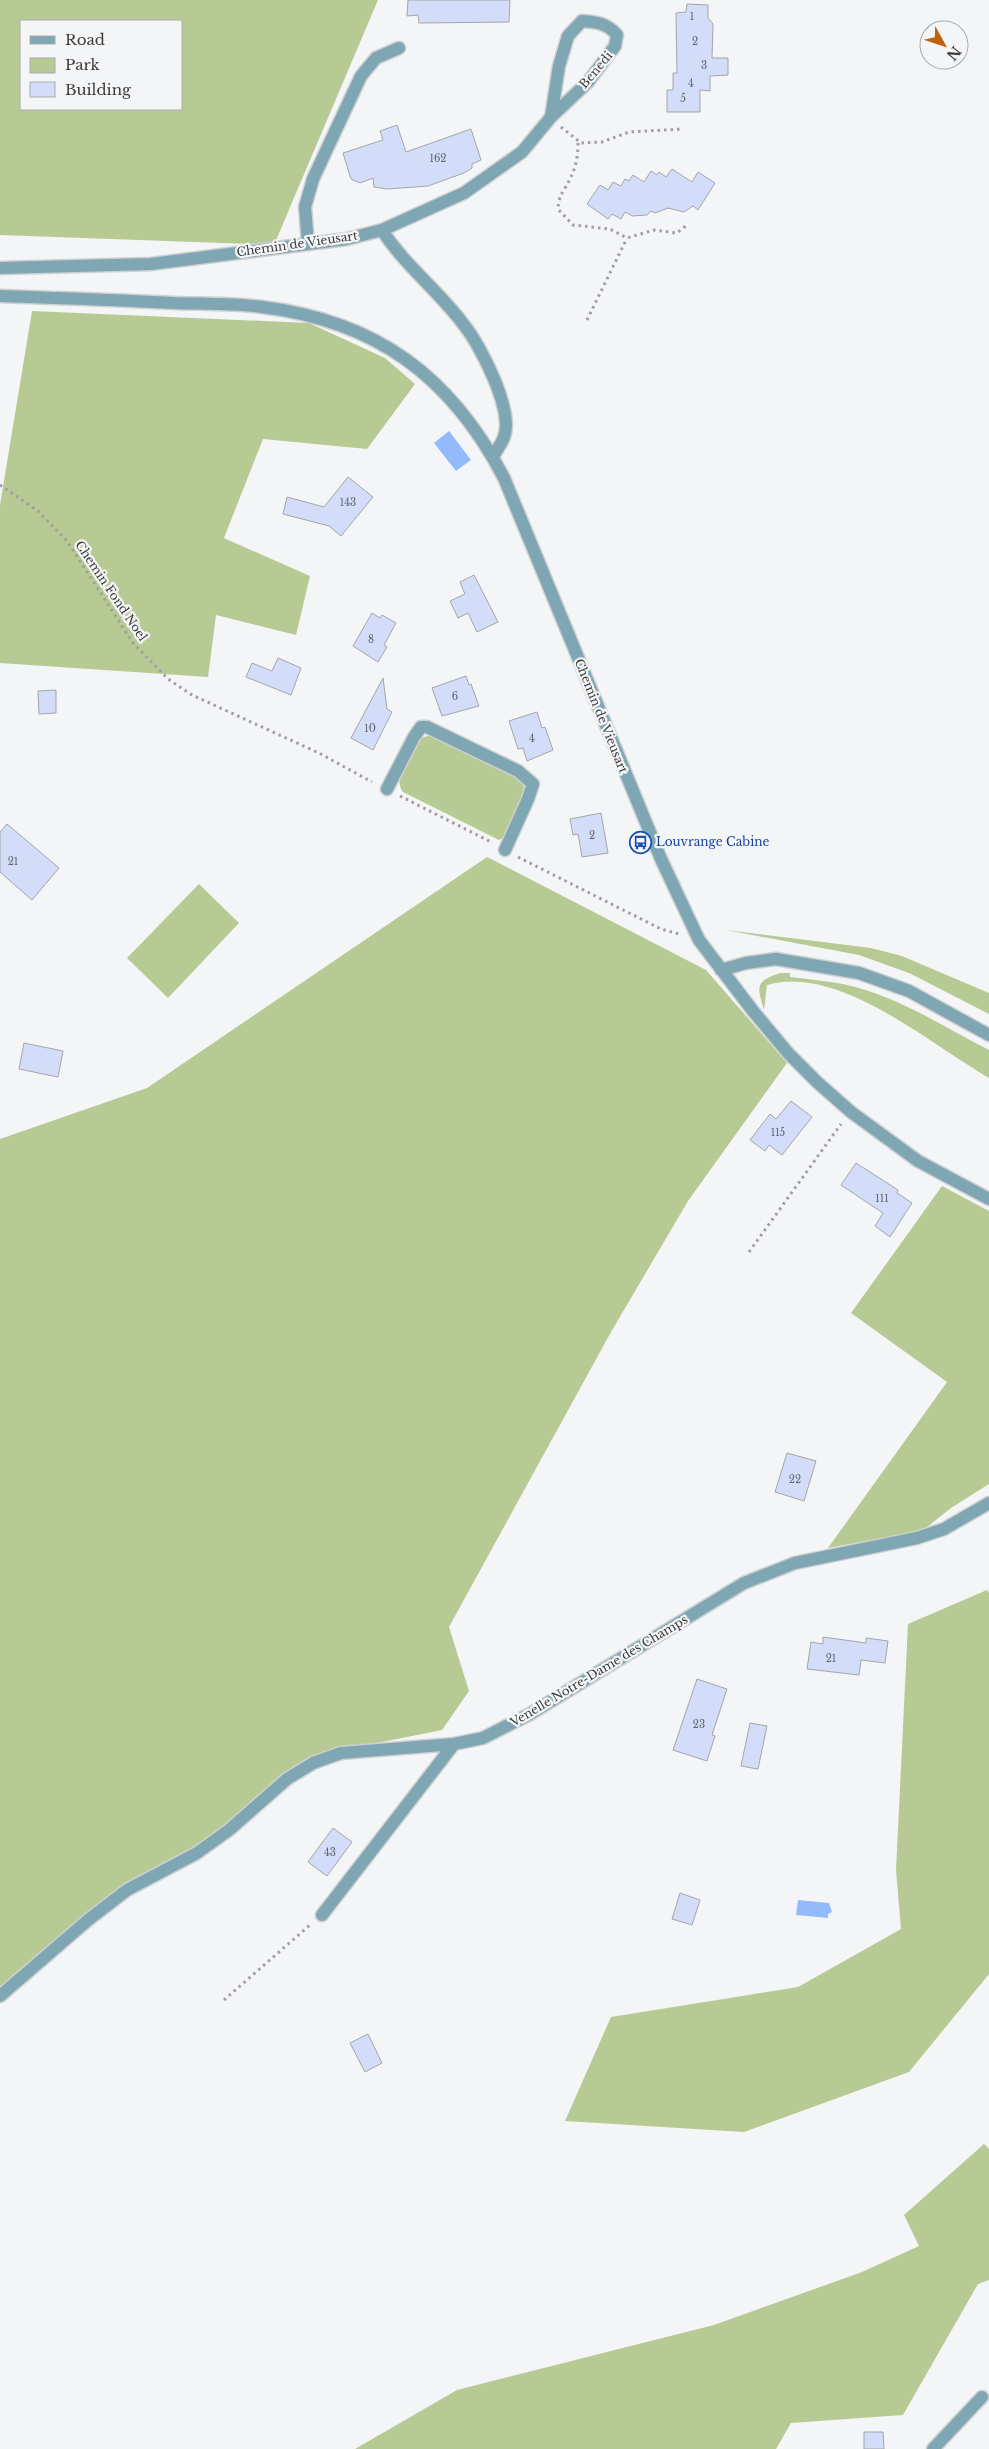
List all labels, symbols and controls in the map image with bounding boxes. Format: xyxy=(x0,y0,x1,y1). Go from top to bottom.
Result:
house number: 1 xyxy=(690,10,694,23)
legend xyxy=(20,20,182,110)
north arrow xyxy=(919,20,969,70)
text: Road xyxy=(65,30,105,49)
house number: 2 xyxy=(692,35,698,48)
text: N xyxy=(943,43,965,64)
street label: Benedi xyxy=(576,48,615,91)
text: Park xyxy=(65,55,101,74)
house number: 3 xyxy=(701,59,707,72)
house number: 4 xyxy=(688,77,694,90)
text: Building xyxy=(65,80,132,99)
house number: 5 xyxy=(680,92,686,105)
house number: 162 xyxy=(429,152,447,165)
street label: Chemin de Vieusart xyxy=(235,228,359,259)
house number: 143 xyxy=(340,496,356,509)
street label: Chemin Fond Noel xyxy=(72,538,151,644)
house number: 8 xyxy=(368,633,374,646)
street label: Chemin de Vieusart xyxy=(572,656,631,776)
house number: 6 xyxy=(452,690,458,703)
house number: 10 xyxy=(364,722,376,735)
house number: 4 xyxy=(529,732,535,745)
house number: 2 xyxy=(589,829,595,842)
bus stop icon: Louvrange Cabine xyxy=(628,830,652,854)
place label: Louvrange Cabine xyxy=(656,834,770,849)
house number: 21 xyxy=(8,855,18,868)
house number: 115 xyxy=(771,1126,786,1139)
house number: 111 xyxy=(875,1192,889,1205)
house number: 22 xyxy=(789,1473,801,1486)
street label: Venelle Notre-Dame des Champs xyxy=(506,1611,690,1730)
house number: 21 xyxy=(826,1652,836,1665)
house number: 23 xyxy=(693,1718,705,1731)
house number: 43 xyxy=(324,1846,336,1859)

